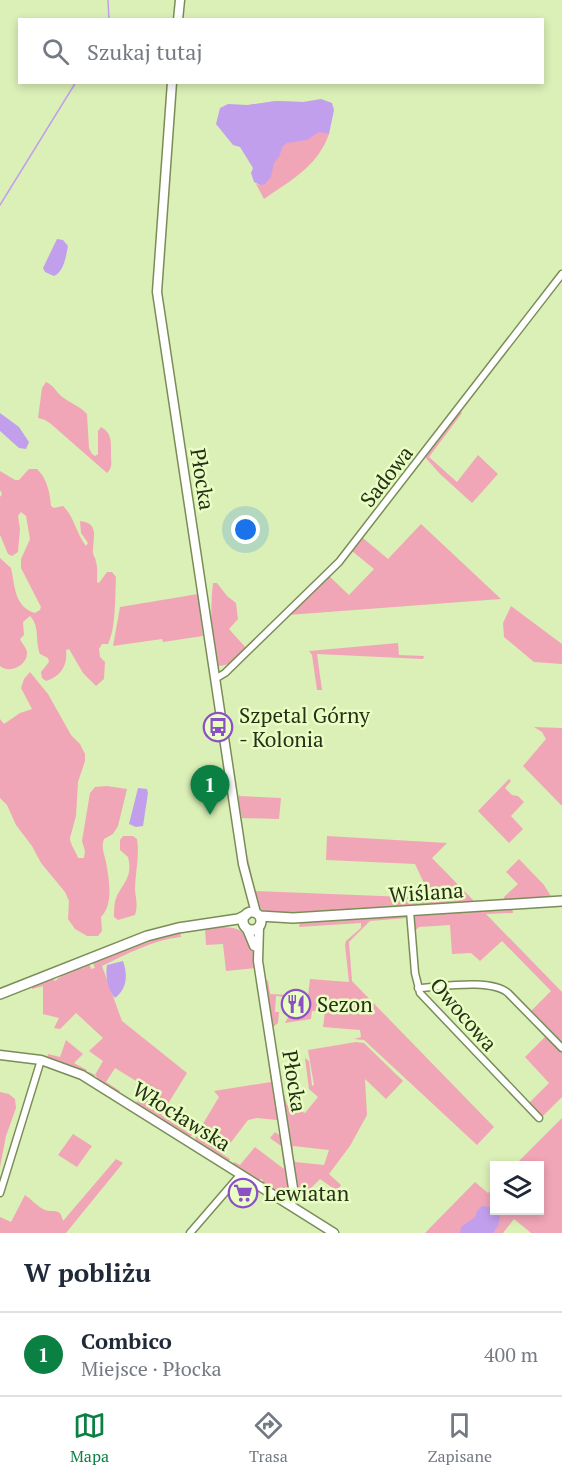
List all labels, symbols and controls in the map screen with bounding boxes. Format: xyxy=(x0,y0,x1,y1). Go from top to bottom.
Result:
search box xyxy=(18,18,544,84)
icon: search xyxy=(39,35,72,68)
text: Szukaj tutaj xyxy=(87,37,203,66)
street label: Sadowa xyxy=(353,439,419,513)
street label: Płocka xyxy=(184,446,222,512)
your location xyxy=(231,515,260,544)
place label: Szpetal Górny - Kolonia xyxy=(239,701,370,753)
bus stop icon: Szpetal Górny - Kolonia xyxy=(202,711,234,743)
pin: 1 xyxy=(190,766,230,815)
street label: Wiślana xyxy=(388,875,465,909)
street label: Owocowa xyxy=(424,971,504,1057)
restaurant icon: Sezon xyxy=(280,988,312,1020)
place label: Sezon xyxy=(317,990,373,1018)
street label: Płocka xyxy=(276,1048,314,1114)
street label: Włocławska xyxy=(127,1075,237,1158)
map controls xyxy=(490,1161,544,1215)
button: layers xyxy=(490,1161,544,1215)
supermarket icon: Lewiatan xyxy=(227,1177,259,1209)
place label: Lewiatan xyxy=(264,1179,350,1207)
text: W pobliżu xyxy=(24,1255,151,1289)
text: Combico xyxy=(81,1326,172,1355)
text: 1 xyxy=(38,1341,49,1368)
text: 400 m xyxy=(484,1341,538,1368)
text: Miejsce · Płocka xyxy=(81,1355,222,1382)
tab: Mapa xyxy=(70,1409,109,1467)
tab: Trasa xyxy=(249,1409,288,1467)
tab: Zapisane xyxy=(428,1409,492,1467)

